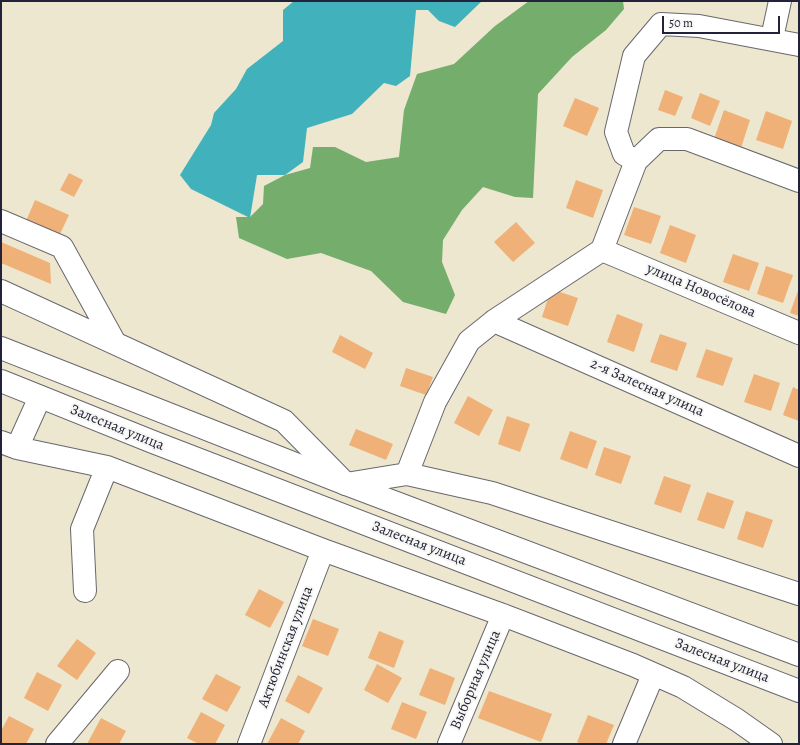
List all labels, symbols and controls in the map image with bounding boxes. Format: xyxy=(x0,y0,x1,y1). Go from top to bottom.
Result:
scale bar xyxy=(664,8,782,34)
text: 50 m xyxy=(669,15,693,31)
street label: улица Новосёлова xyxy=(644,260,758,322)
street label: 2-я Залесная улица xyxy=(587,355,707,421)
street label: Залесная улица xyxy=(67,401,167,455)
street label: Залесная улица xyxy=(369,518,469,570)
street label: Актюбинская улица xyxy=(255,584,317,710)
street label: Выборная улица xyxy=(447,628,505,732)
street label: Залесная улица xyxy=(672,635,772,687)

